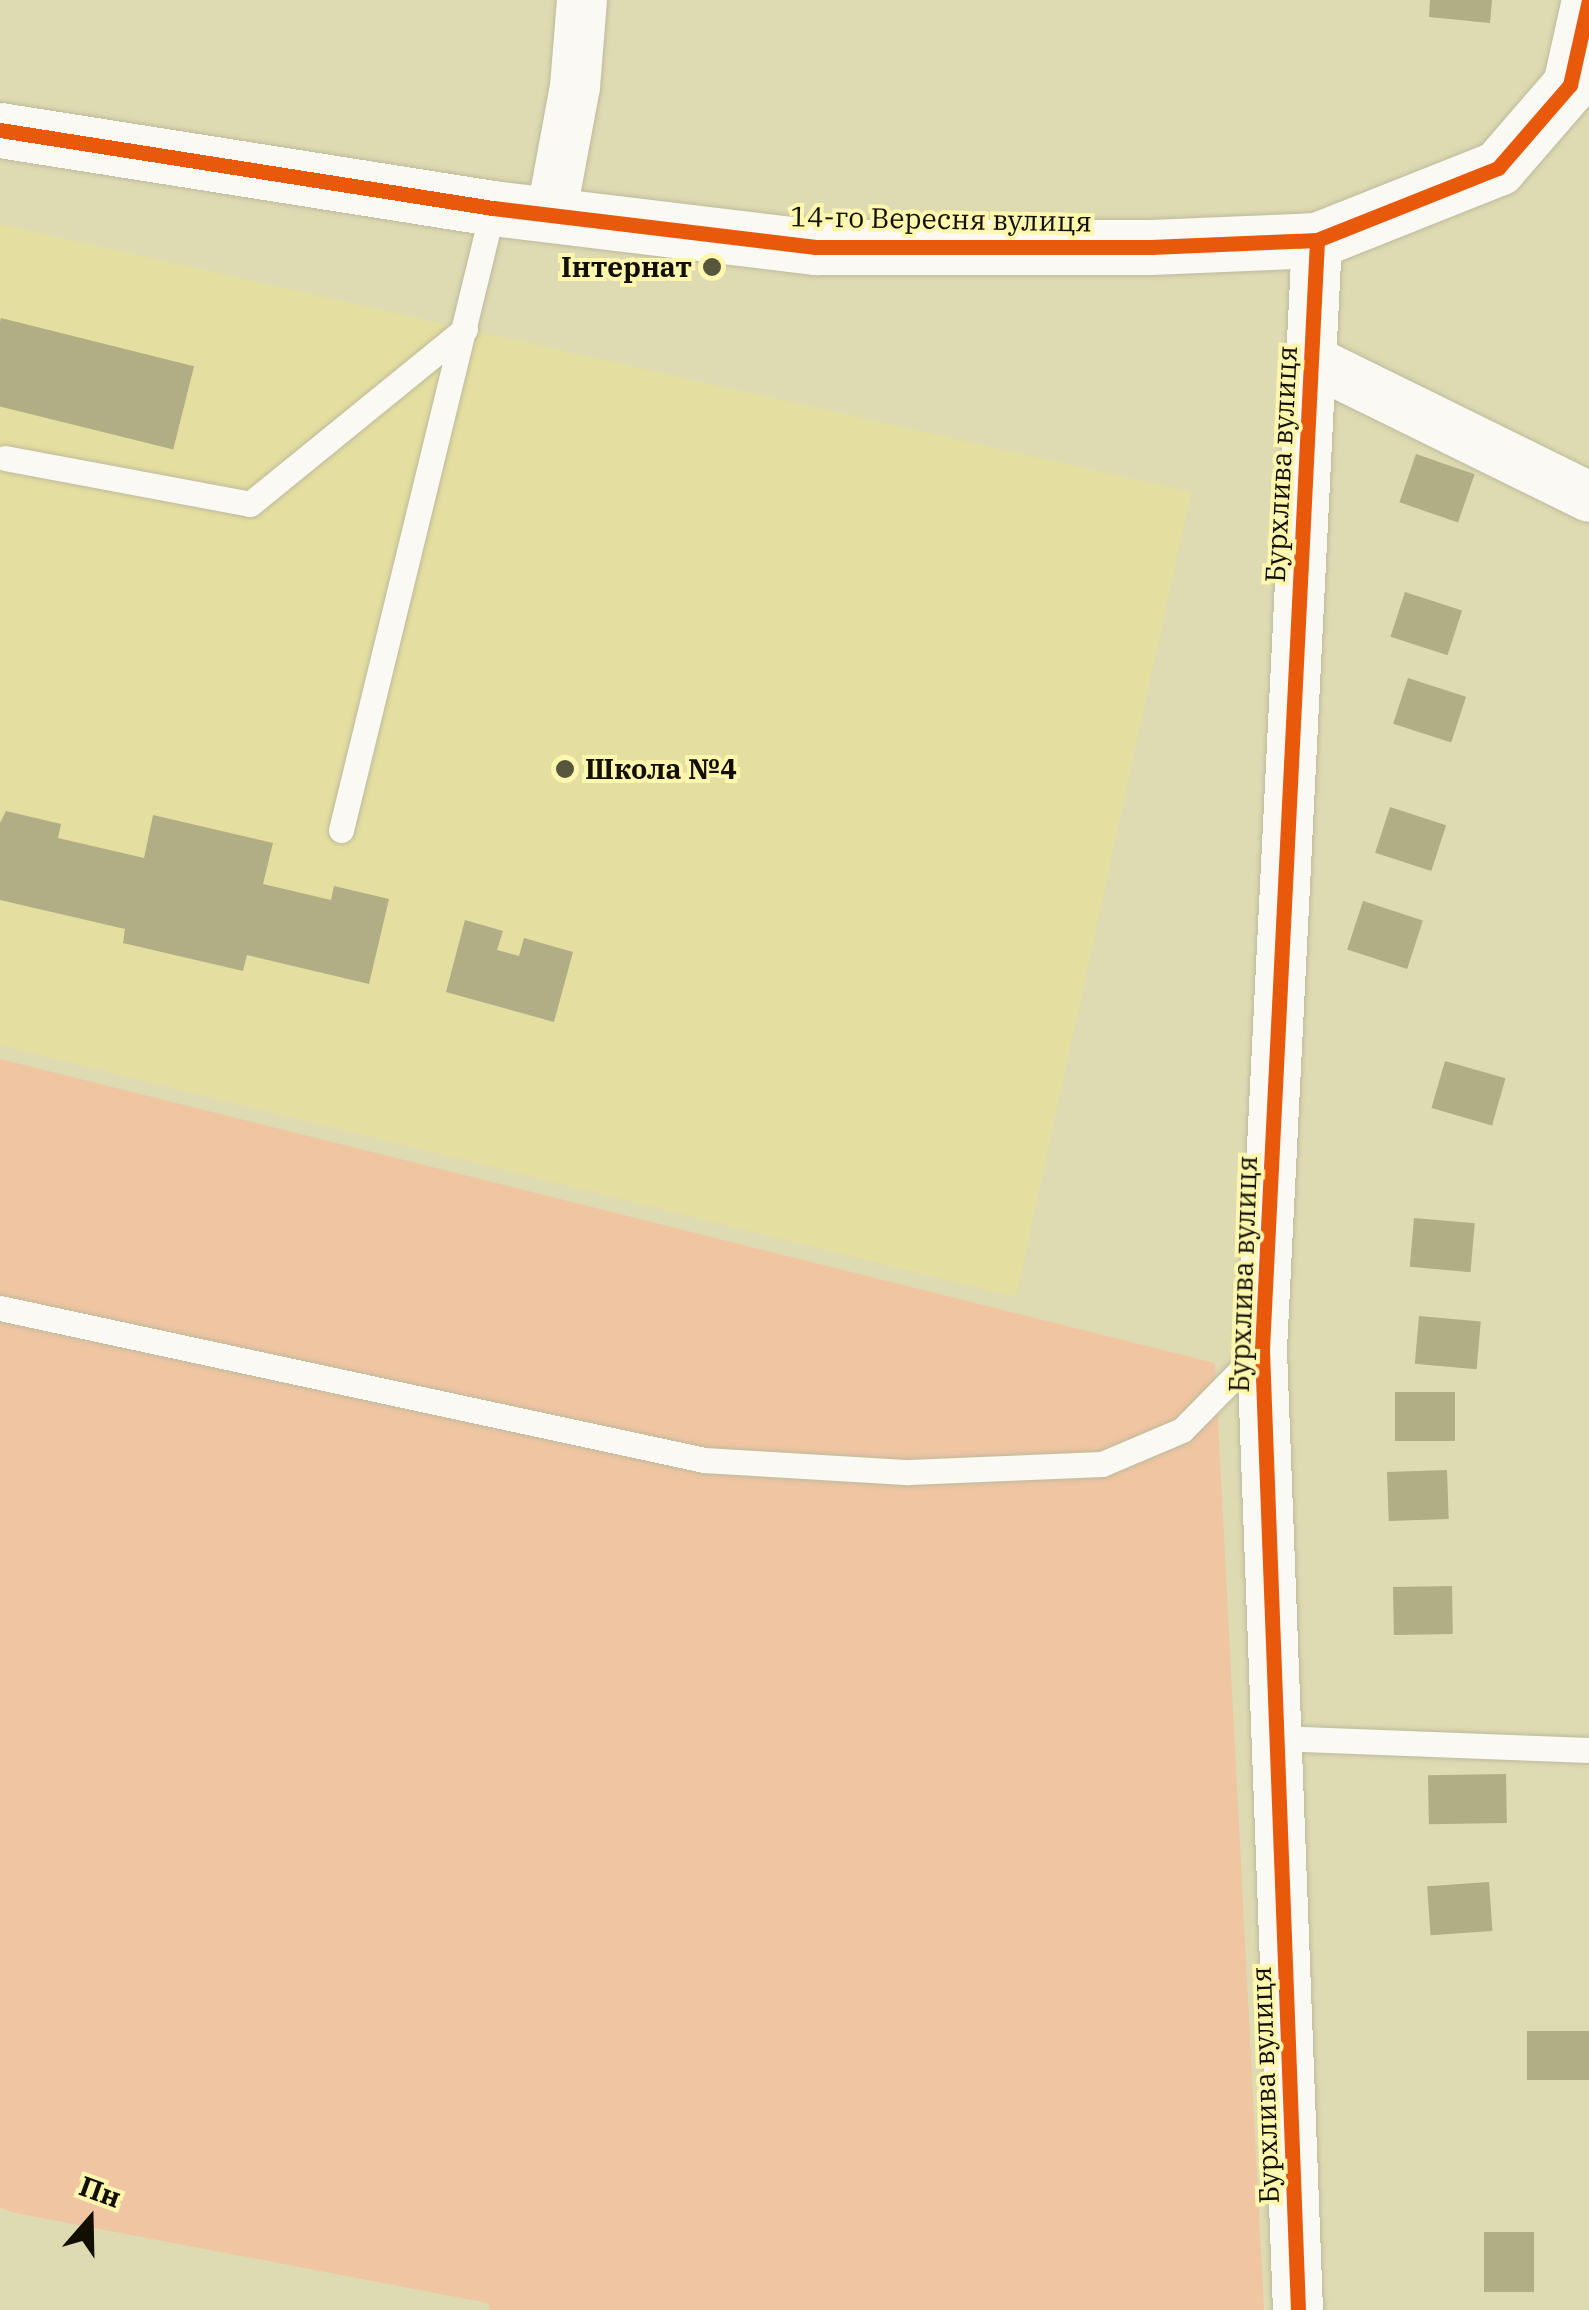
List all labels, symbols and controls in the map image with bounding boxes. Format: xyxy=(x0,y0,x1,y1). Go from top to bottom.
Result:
street label: 14-го Вересня вулиця xyxy=(790,200,1092,238)
place label: Інтернат xyxy=(561,250,692,284)
marker: Інтернат xyxy=(701,256,723,278)
street label: Бурхлива вулиця xyxy=(1258,345,1304,583)
place label: Школа №4 xyxy=(585,752,737,786)
marker: Школа №4 xyxy=(554,758,576,780)
street label: Бурхлива вулиця xyxy=(1222,1155,1264,1393)
street label: Бурхлива вулиця xyxy=(1244,1966,1286,2204)
text: Пн xyxy=(74,2167,126,2216)
north arrow xyxy=(40,2170,140,2270)

